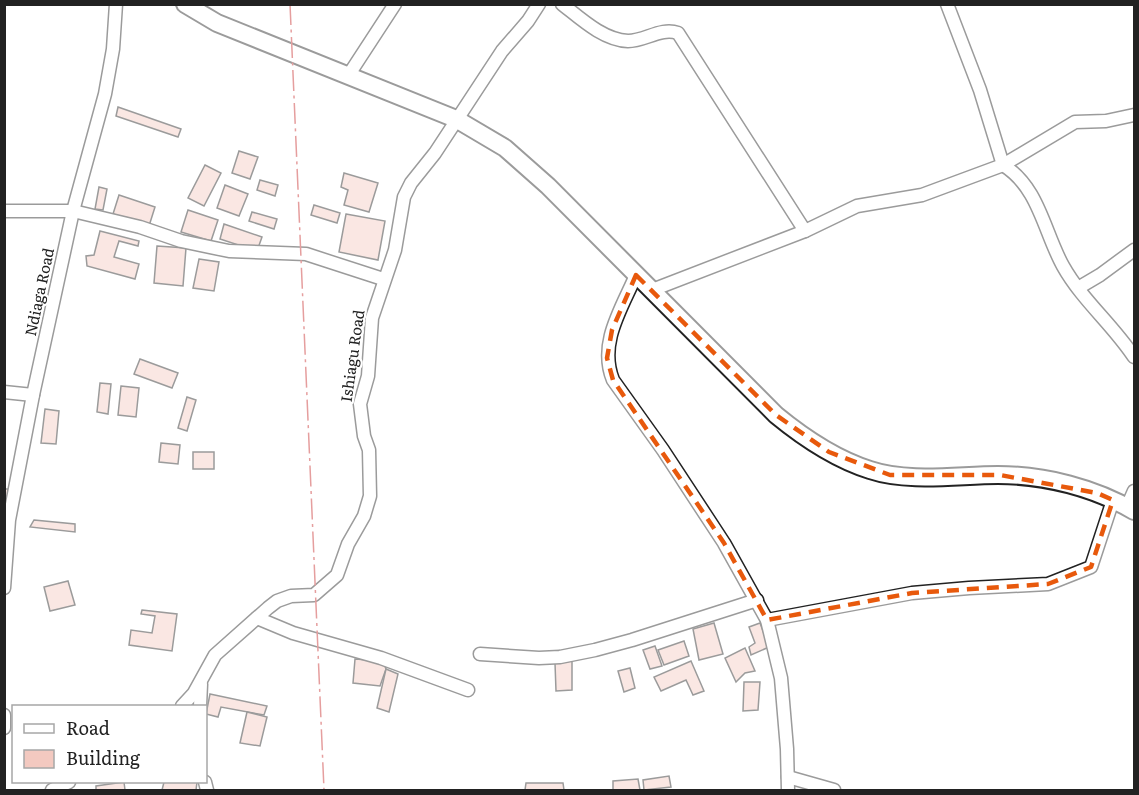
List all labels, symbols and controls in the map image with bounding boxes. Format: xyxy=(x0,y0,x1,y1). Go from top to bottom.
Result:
street label: Ndiaga Road xyxy=(18,245,59,338)
street label: Ishiagu Road xyxy=(334,308,369,404)
legend xyxy=(12,705,207,783)
text: Road xyxy=(66,714,110,741)
text: Building xyxy=(66,744,141,771)

